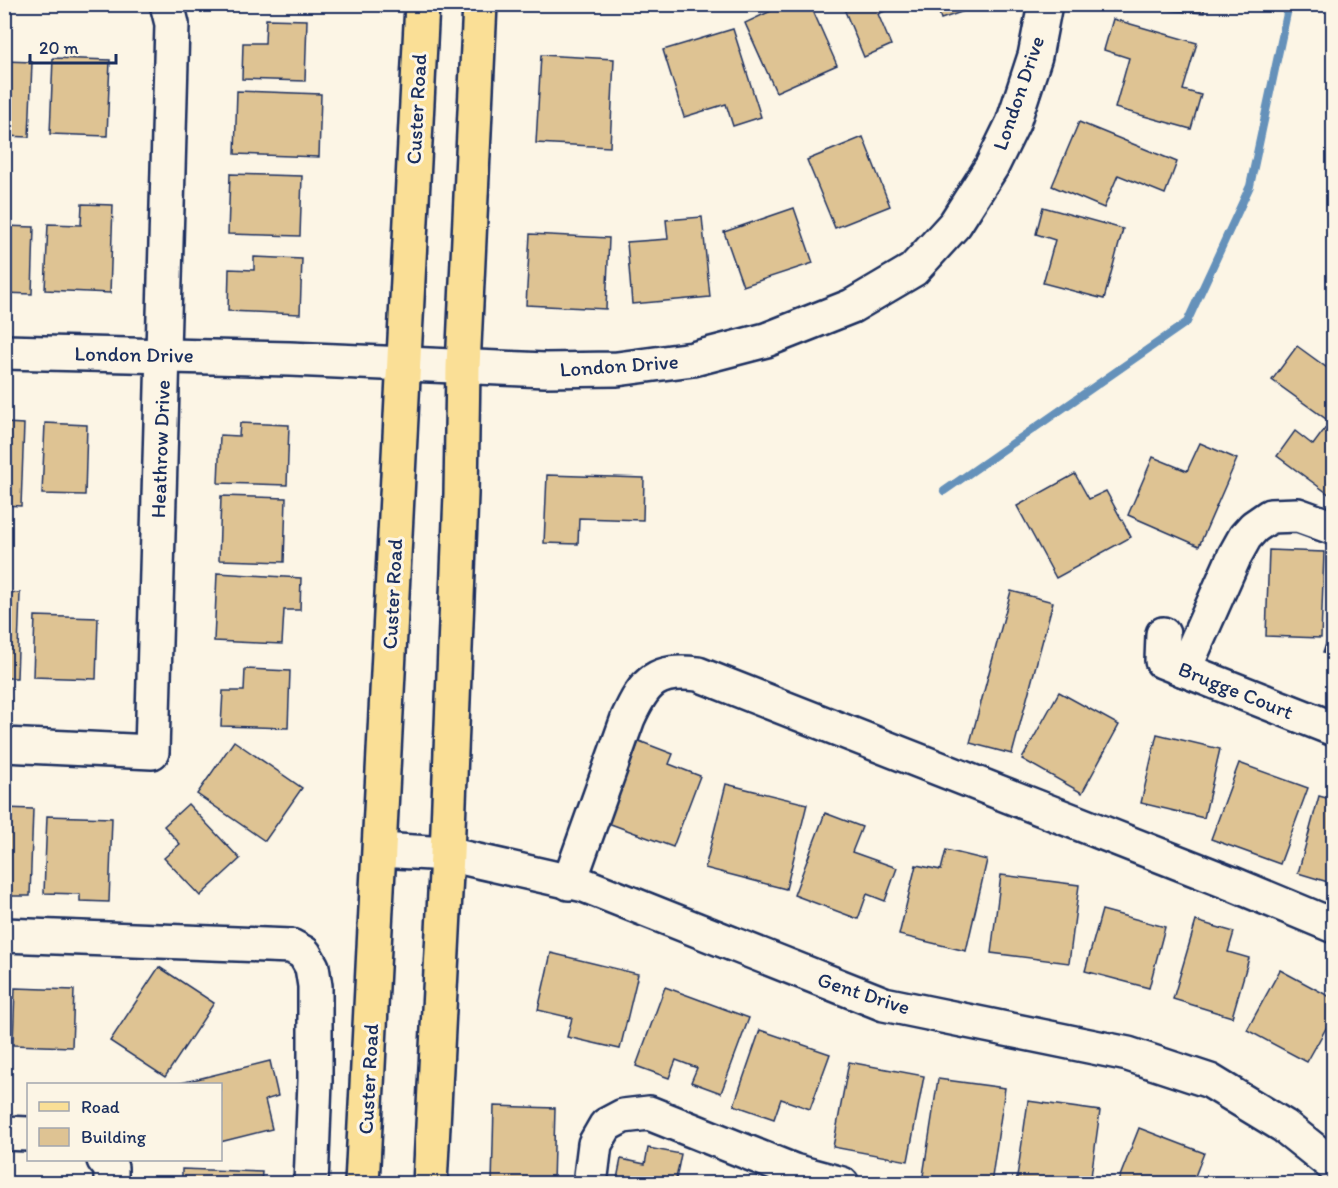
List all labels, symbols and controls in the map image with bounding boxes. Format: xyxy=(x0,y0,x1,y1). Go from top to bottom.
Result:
scale bar xyxy=(30,27,116,65)
street label: London Drive xyxy=(987,33,1049,153)
text: 20 m xyxy=(39,37,79,59)
street label: Custer Road xyxy=(401,52,431,165)
street label: London Drive xyxy=(74,340,194,368)
street label: London Drive xyxy=(559,348,679,382)
street label: Heathrow Drive xyxy=(145,379,175,519)
street label: Custer Road xyxy=(377,537,407,650)
street label: Brugge Court xyxy=(1175,656,1297,724)
street label: Gent Drive xyxy=(815,966,913,1020)
street label: Custer Road xyxy=(353,1022,383,1135)
legend xyxy=(27,1083,222,1161)
text: Road xyxy=(81,1096,120,1118)
text: Building xyxy=(81,1126,147,1148)

